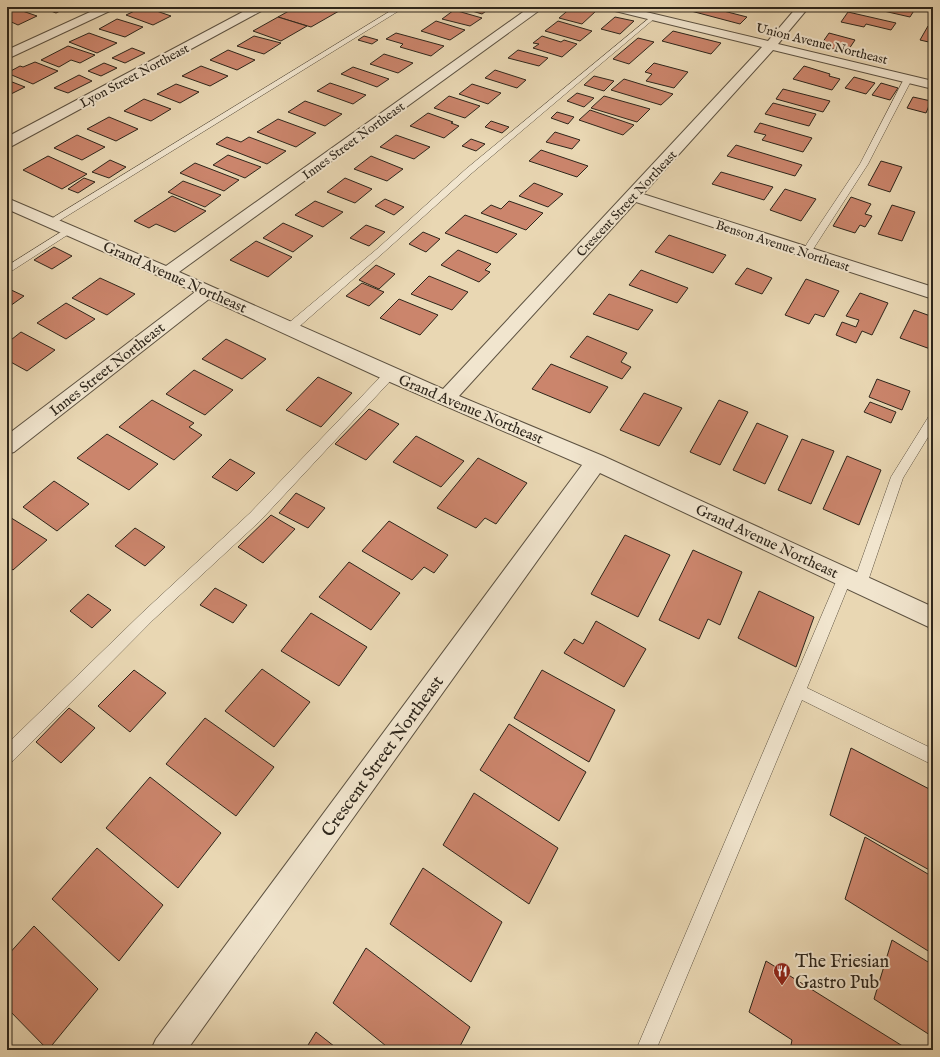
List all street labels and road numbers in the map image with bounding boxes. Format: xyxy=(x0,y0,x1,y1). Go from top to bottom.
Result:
street label: Union Avenue Northeast xyxy=(754,20,890,69)
street label: Lyon Street Northeast xyxy=(77,40,193,112)
street label: Innes Street Northeast xyxy=(299,98,409,184)
street label: Crescent Street Northeast xyxy=(573,147,681,261)
street label: Benson Avenue Northeast xyxy=(713,217,852,276)
street label: Grand Avenue Northeast xyxy=(100,237,250,318)
street label: Innes Street Northeast xyxy=(46,318,169,420)
street label: Grand Avenue Northeast xyxy=(396,370,546,449)
street label: Grand Avenue Northeast xyxy=(692,500,841,583)
street label: Crescent Street Northeast xyxy=(317,672,449,842)

